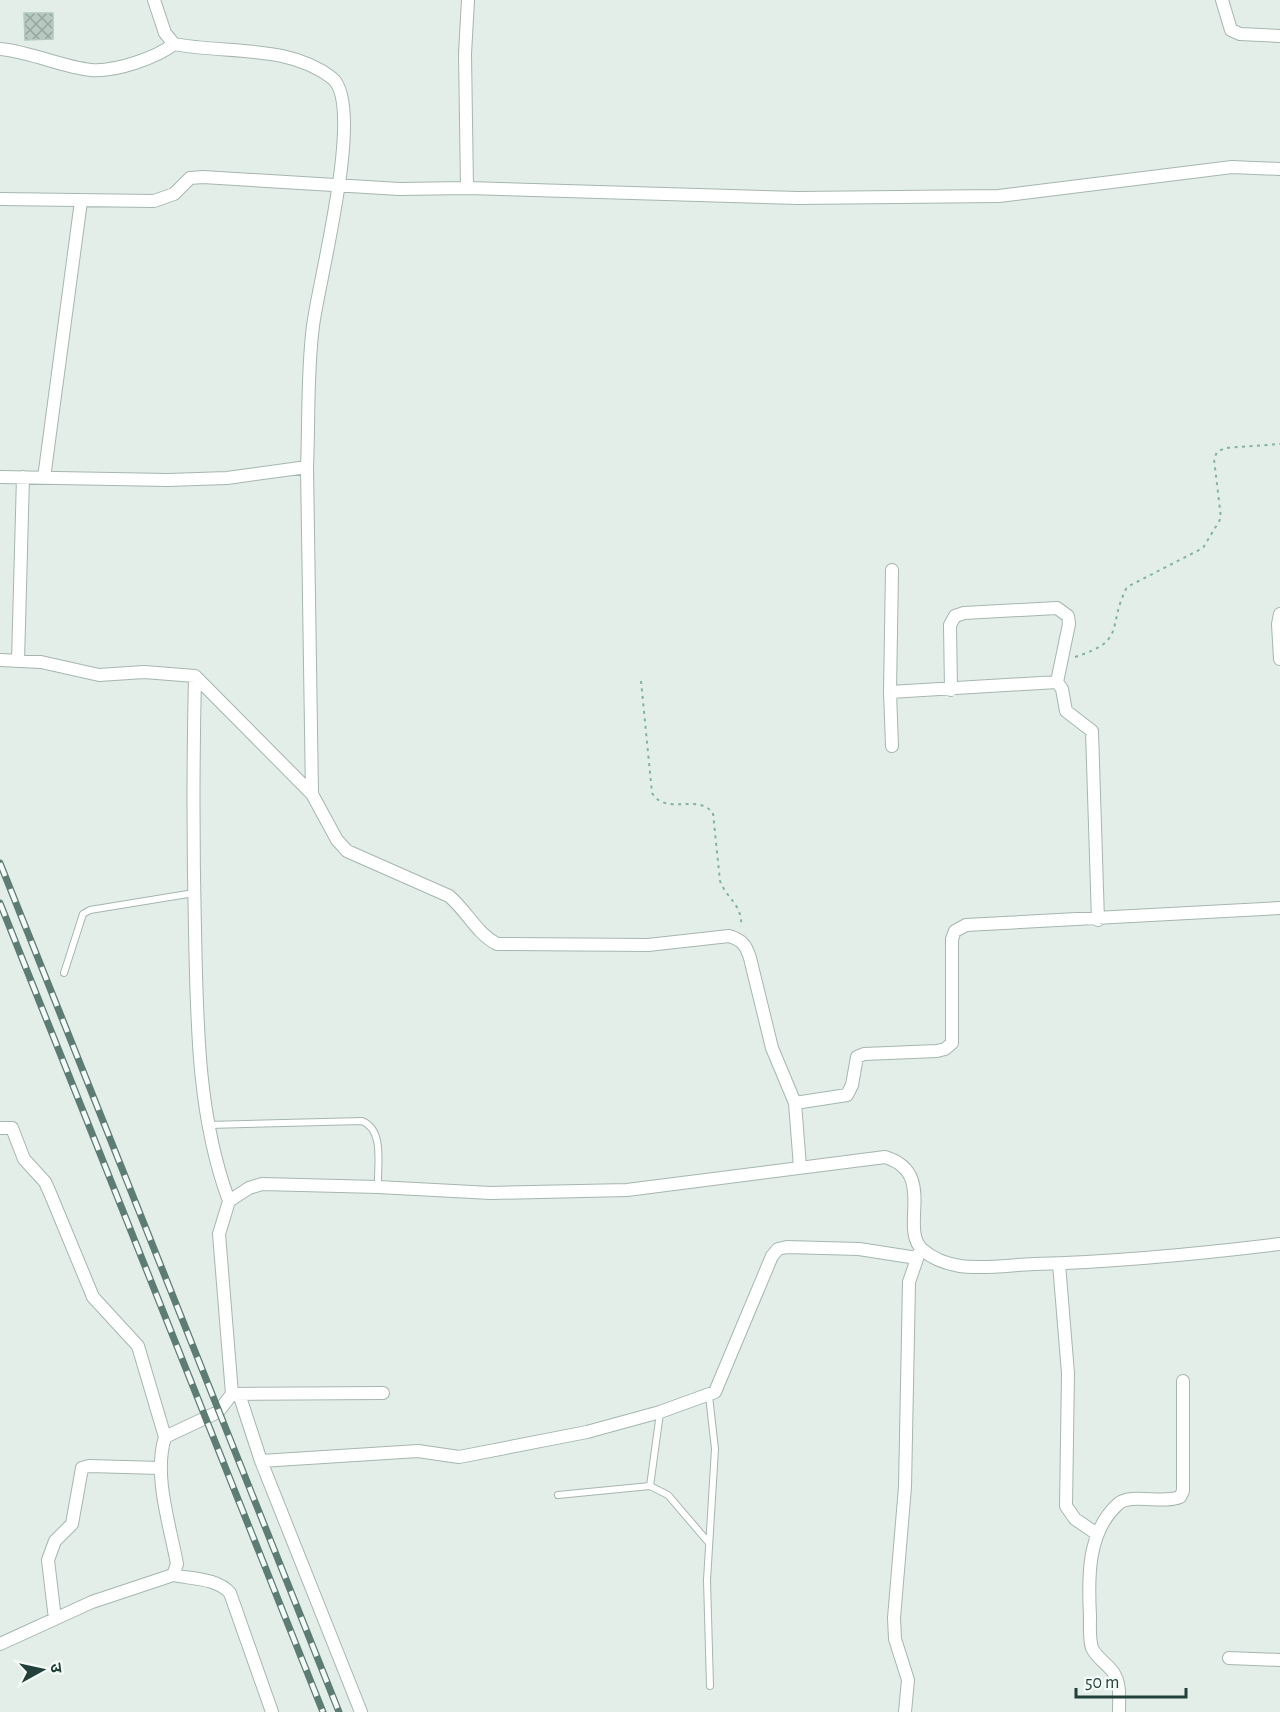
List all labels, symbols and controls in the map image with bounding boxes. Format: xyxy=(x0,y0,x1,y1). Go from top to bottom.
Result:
north arrow xyxy=(12,1640,72,1700)
scale bar xyxy=(1076,1661,1186,1699)
text: उ xyxy=(47,1662,65,1674)
text: 50 m xyxy=(1085,1674,1119,1692)

